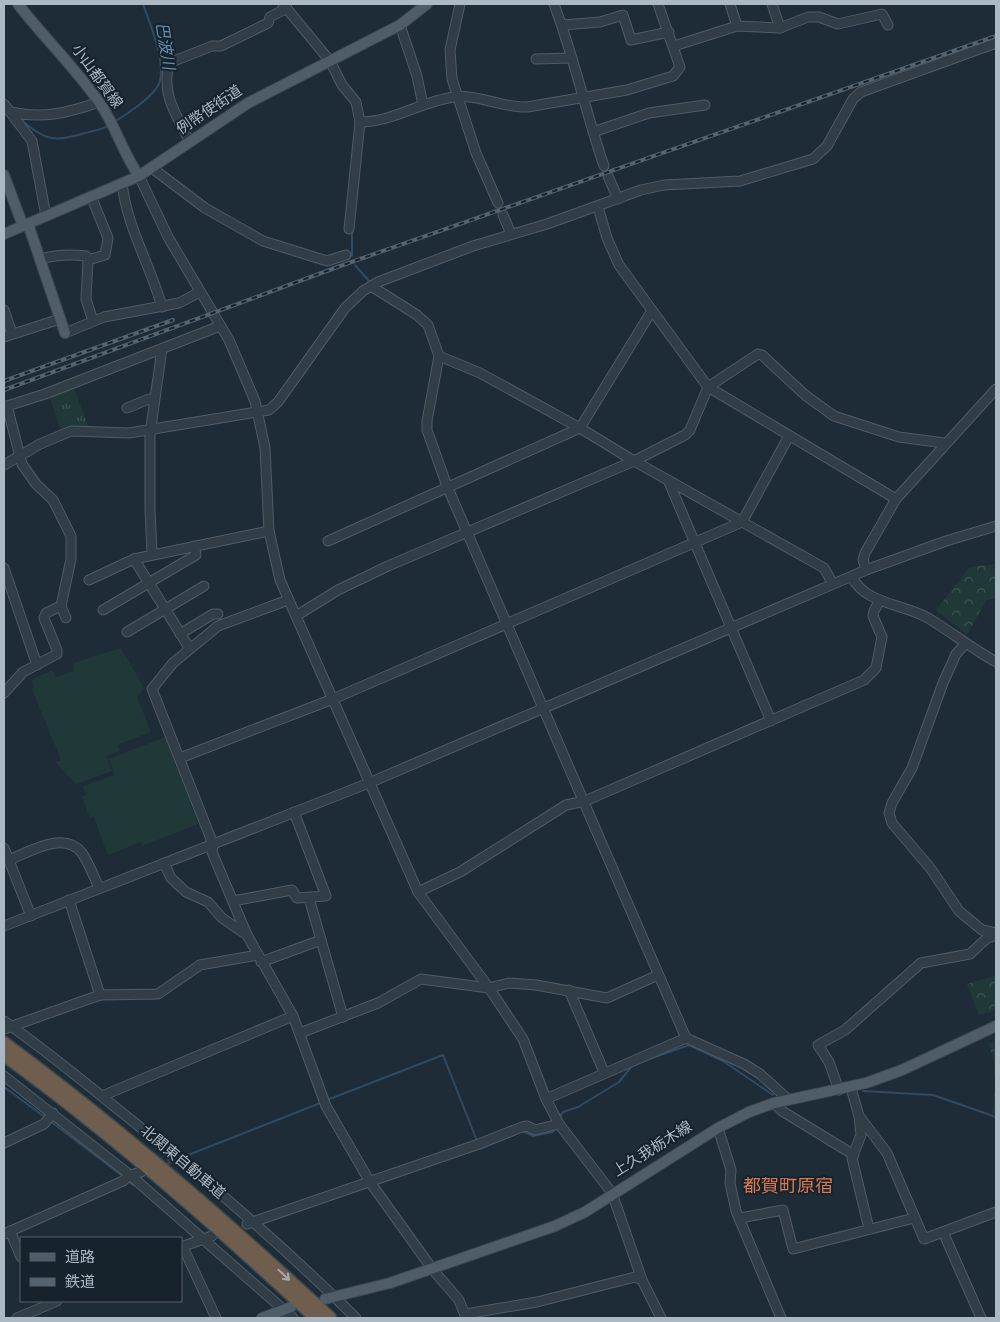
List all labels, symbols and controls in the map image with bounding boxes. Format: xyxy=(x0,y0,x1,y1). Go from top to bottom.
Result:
water label: 巴波川 xyxy=(150,21,178,73)
street label: 小山都賀線 xyxy=(66,41,126,113)
street label: 例幣使街道 xyxy=(173,81,246,140)
street label: 上久我栃木線 xyxy=(610,1118,696,1182)
street label: 北関東自動車道 xyxy=(136,1121,229,1204)
district label: 都賀町原宿 xyxy=(743,1176,833,1199)
legend xyxy=(20,1237,182,1302)
text: 道路 xyxy=(65,1249,95,1268)
one-way arrow xyxy=(278,1269,290,1281)
text: 鉄道 xyxy=(65,1274,95,1293)

